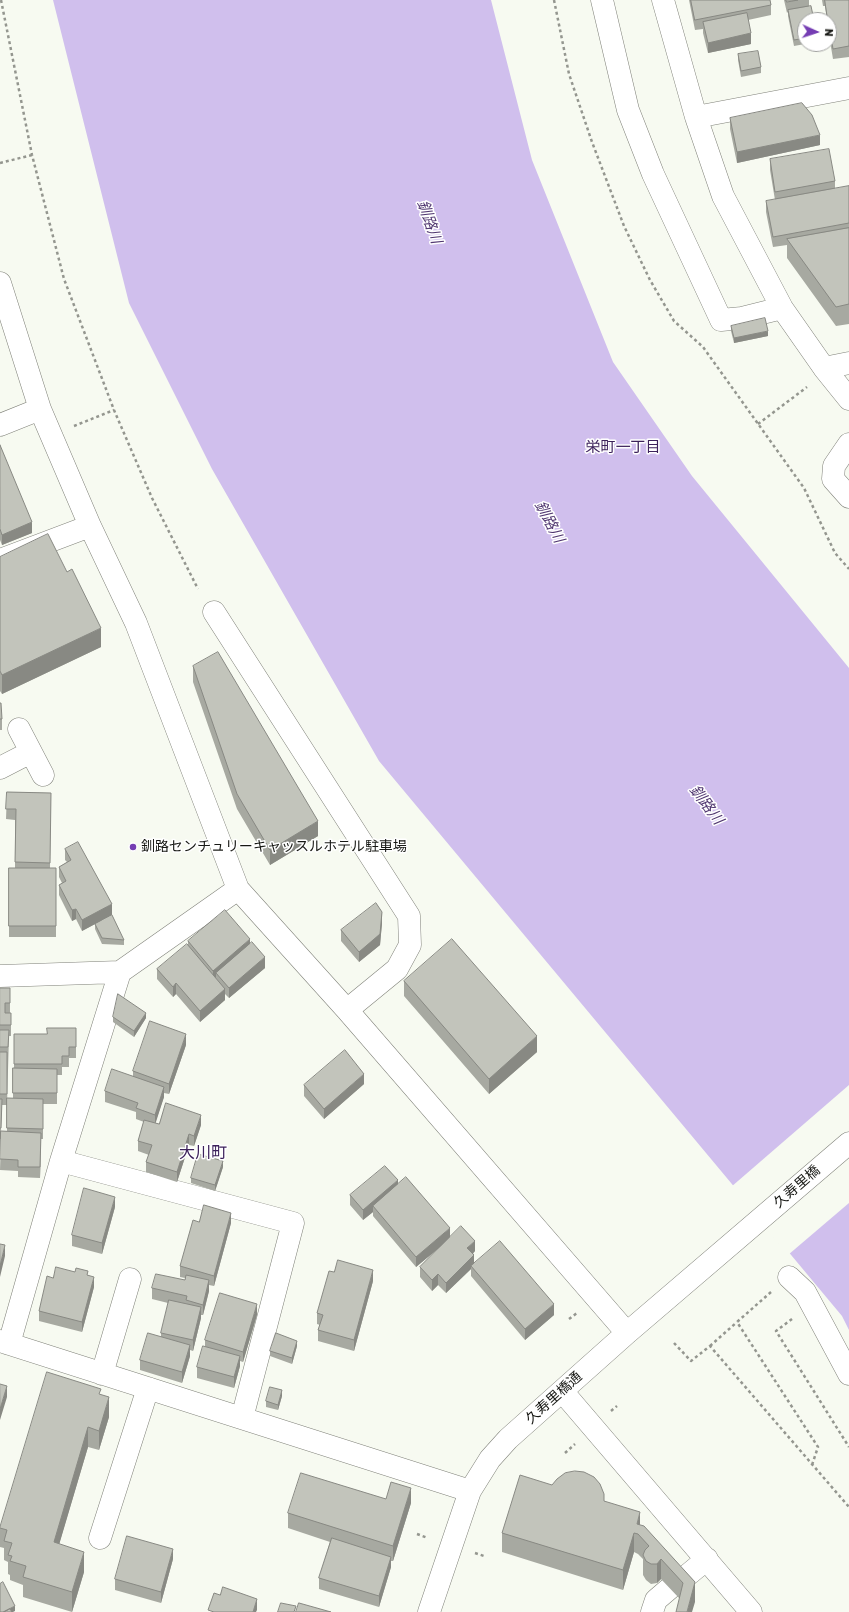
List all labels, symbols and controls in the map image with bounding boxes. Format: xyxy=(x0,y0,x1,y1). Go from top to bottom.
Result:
north arrow xyxy=(797,12,837,52)
text: N xyxy=(822,28,835,37)
water label: 釧路川 xyxy=(413,198,445,246)
district label: 栄町一丁目 xyxy=(586,439,660,457)
water label: 釧路川 xyxy=(530,498,568,546)
water label: 釧路川 xyxy=(685,782,727,828)
place label: 釧路センチュリーキャッスルホテル駐車場 xyxy=(141,839,407,855)
marker: 釧路センチュリーキャッスルホテル駐車場 xyxy=(128,842,138,852)
district label: 大川町 xyxy=(179,1143,227,1163)
street label: 久寿里橋 xyxy=(770,1162,824,1212)
street label: 久寿里橋通 xyxy=(522,1368,586,1428)

